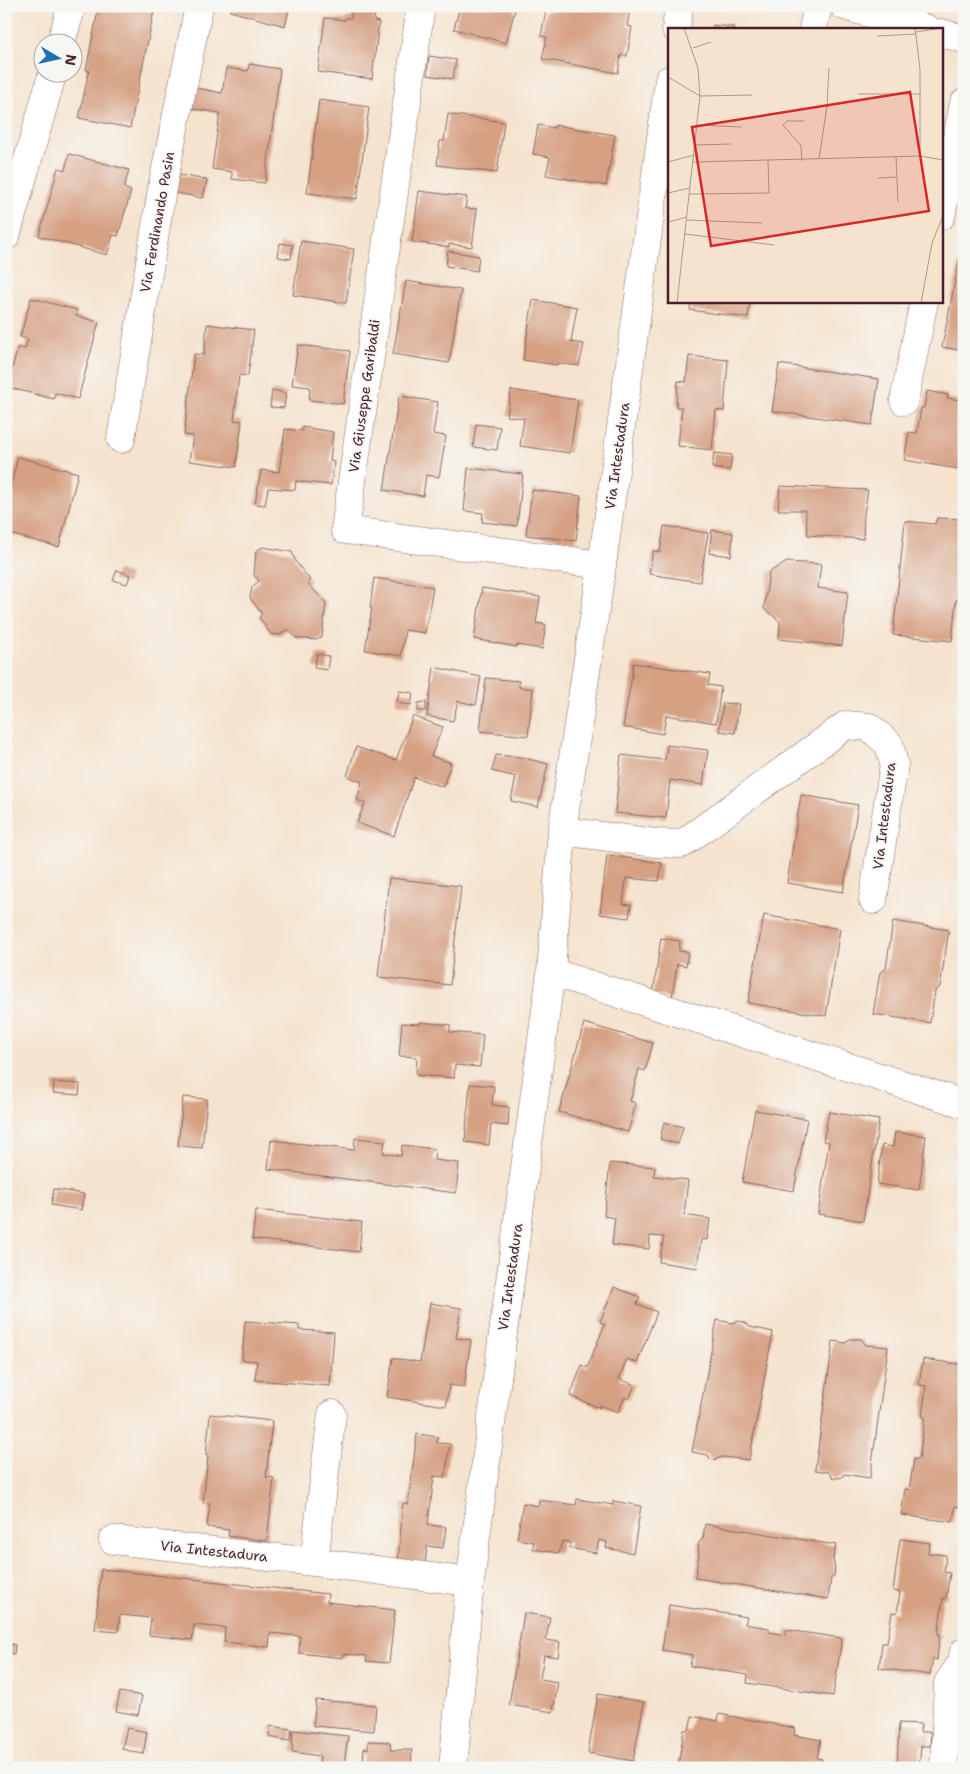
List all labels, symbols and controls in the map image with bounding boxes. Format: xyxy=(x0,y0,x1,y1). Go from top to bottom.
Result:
inset map xyxy=(668,28,942,302)
north arrow xyxy=(32,32,82,82)
text: N xyxy=(61,53,81,67)
street label: Via Ferdinando Pasin xyxy=(136,150,178,294)
street label: Via Giuseppe Garibaldi xyxy=(344,318,384,474)
street label: Via Intestadura xyxy=(601,401,633,511)
street label: Via Intestadura xyxy=(868,761,900,871)
street label: Via Intestadura xyxy=(494,1222,526,1332)
street label: Via Intestadura xyxy=(159,1536,269,1566)

